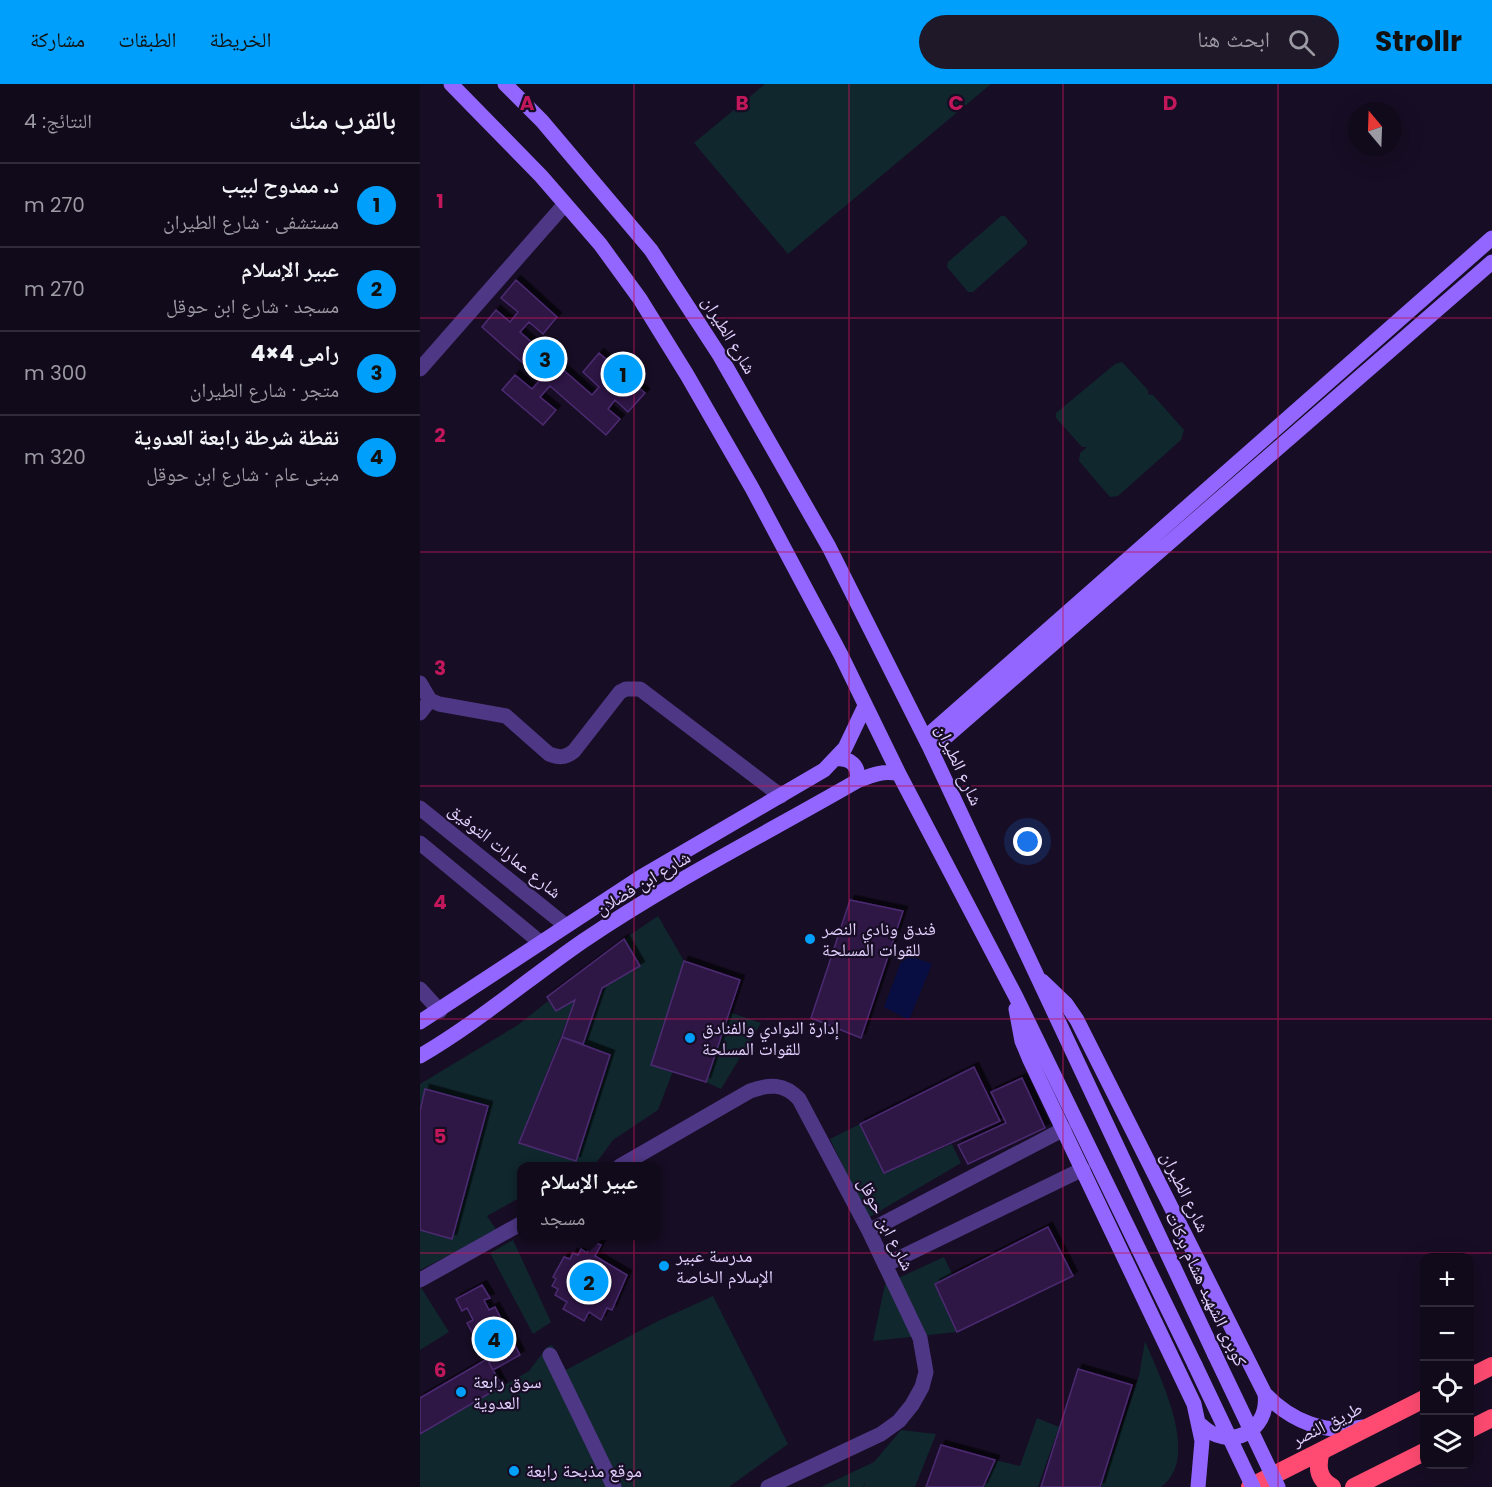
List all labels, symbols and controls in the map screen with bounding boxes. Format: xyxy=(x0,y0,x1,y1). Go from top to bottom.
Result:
search box xyxy=(919,15,1339,69)
text: Strollr xyxy=(1375,22,1462,61)
text: ابحث هنا xyxy=(1197,24,1270,55)
text: مشاركة xyxy=(30,25,85,54)
text: الطبقات xyxy=(118,25,177,54)
text: الخريطة xyxy=(210,25,271,54)
icon: search xyxy=(1285,26,1318,59)
text: A xyxy=(520,89,535,117)
text: B xyxy=(735,89,749,117)
text: C xyxy=(948,89,964,117)
text: D xyxy=(1163,89,1177,117)
text: بالقرب منك xyxy=(289,102,396,138)
north arrow xyxy=(1348,102,1402,156)
text: النتائج: 4 xyxy=(24,107,92,135)
text: د. ممدوح لبيب xyxy=(221,170,339,201)
text: 1 xyxy=(436,187,444,215)
text: 270 m xyxy=(24,191,85,219)
text: 1 xyxy=(373,191,380,219)
text: مستشفى · شارع الطيران xyxy=(163,208,339,236)
text: عبير الإسلام xyxy=(241,254,339,285)
text: 270 m xyxy=(24,275,85,303)
text: 2 xyxy=(371,275,382,303)
street label: شارع الطيران xyxy=(696,291,763,378)
text: مسجد · شارع ابن حوقل xyxy=(166,292,339,320)
pin: 3 xyxy=(526,336,564,382)
text: رامى 4×4 xyxy=(250,338,339,369)
pin: 1 xyxy=(604,352,642,396)
text: 300 m xyxy=(24,359,87,387)
text: 3 xyxy=(370,359,383,387)
text: متجر · شارع الطيران xyxy=(190,376,339,404)
text: 2 xyxy=(434,421,446,449)
text: نقطة شرطة رابعة العدوية xyxy=(134,422,339,453)
text: 320 m xyxy=(24,443,86,471)
text: 4 xyxy=(370,443,383,471)
text: مبنى عام · شارع ابن حوقل xyxy=(146,460,339,488)
text: 3 xyxy=(434,654,446,682)
street label: شارع الطيران xyxy=(930,720,989,810)
street label: شارع عمارات التوفيق xyxy=(444,797,567,904)
your location xyxy=(1013,827,1042,856)
street label: شارع ابن فضلان xyxy=(591,844,695,921)
text: 4 xyxy=(433,888,447,916)
place label: فندق ونادي النصر للقوات المسلحة xyxy=(821,916,936,962)
marker: فندق ونادي النصر للقوات المسلحة xyxy=(803,932,817,946)
place label: إدارة النوادي والفنادق للقوات المسلحة xyxy=(702,1015,839,1061)
marker: إدارة النوادي والفنادق للقوات المسلحة xyxy=(683,1031,697,1045)
text: 5 xyxy=(434,1122,447,1150)
street label: شارع الطيران xyxy=(1155,1147,1216,1236)
popup xyxy=(517,1162,661,1240)
text: عبير الإسلام xyxy=(540,1166,638,1197)
street label: شارع ابن حوقل xyxy=(852,1173,921,1275)
text: مسجد xyxy=(540,1204,585,1232)
street label: كوبرى الشهيد هشام بركات xyxy=(1160,1207,1254,1371)
place label: مدرسة عبير الإسلام الخاصة xyxy=(675,1243,773,1289)
map controls xyxy=(1420,1253,1474,1469)
button: + xyxy=(1420,1253,1474,1307)
marker: مدرسة عبير الإسلام الخاصة xyxy=(657,1259,671,1273)
pin: 2 xyxy=(570,1260,608,1304)
button: − xyxy=(1420,1307,1474,1361)
pin: 4 xyxy=(474,1316,514,1362)
text: 6 xyxy=(434,1356,446,1384)
button: locate xyxy=(1420,1361,1474,1415)
place label: سوق رابعة العدوية xyxy=(473,1369,542,1415)
marker: سوق رابعة العدوية xyxy=(454,1385,468,1399)
street label: طريق النصر xyxy=(1286,1395,1366,1452)
button: layers xyxy=(1420,1415,1474,1469)
place label: موقع مذبحة رابعة xyxy=(526,1458,642,1483)
marker: موقع مذبحة رابعة xyxy=(507,1464,521,1478)

